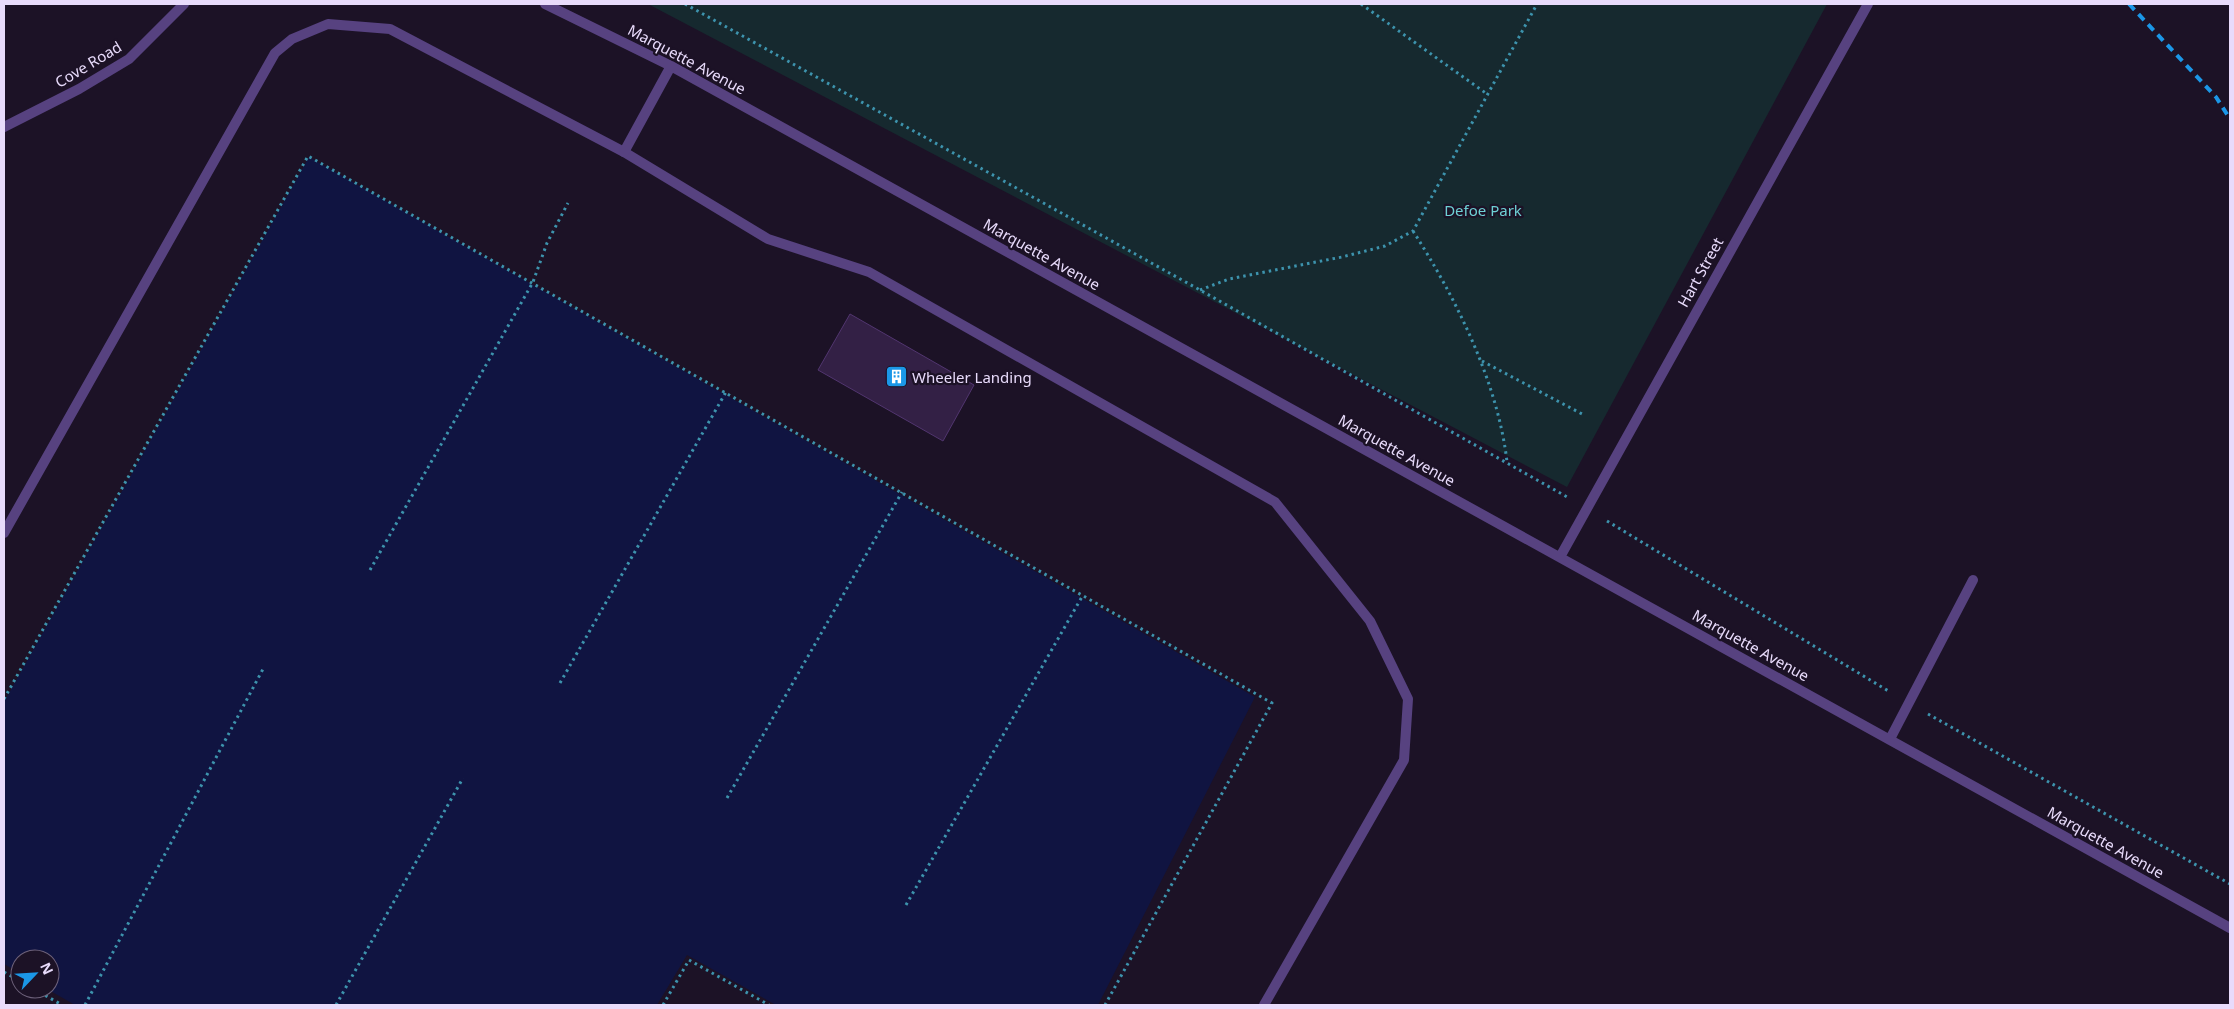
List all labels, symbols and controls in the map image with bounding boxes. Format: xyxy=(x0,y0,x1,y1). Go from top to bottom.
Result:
street label: Marquette Avenue xyxy=(625,19,749,99)
street label: Cove Road xyxy=(51,36,125,92)
park label: Defoe Park xyxy=(1444,200,1522,220)
street label: Marquette Avenue xyxy=(980,214,1104,294)
street label: Hart Street xyxy=(1673,233,1728,310)
building icon: Wheeler Landing xyxy=(884,365,908,389)
place label: Wheeler Landing xyxy=(912,367,1032,387)
street label: Marquette Avenue xyxy=(1335,410,1459,490)
street label: Marquette Avenue xyxy=(1689,605,1813,685)
street label: Marquette Avenue xyxy=(2044,802,2168,882)
north arrow xyxy=(10,949,60,999)
text: N xyxy=(36,959,58,977)

